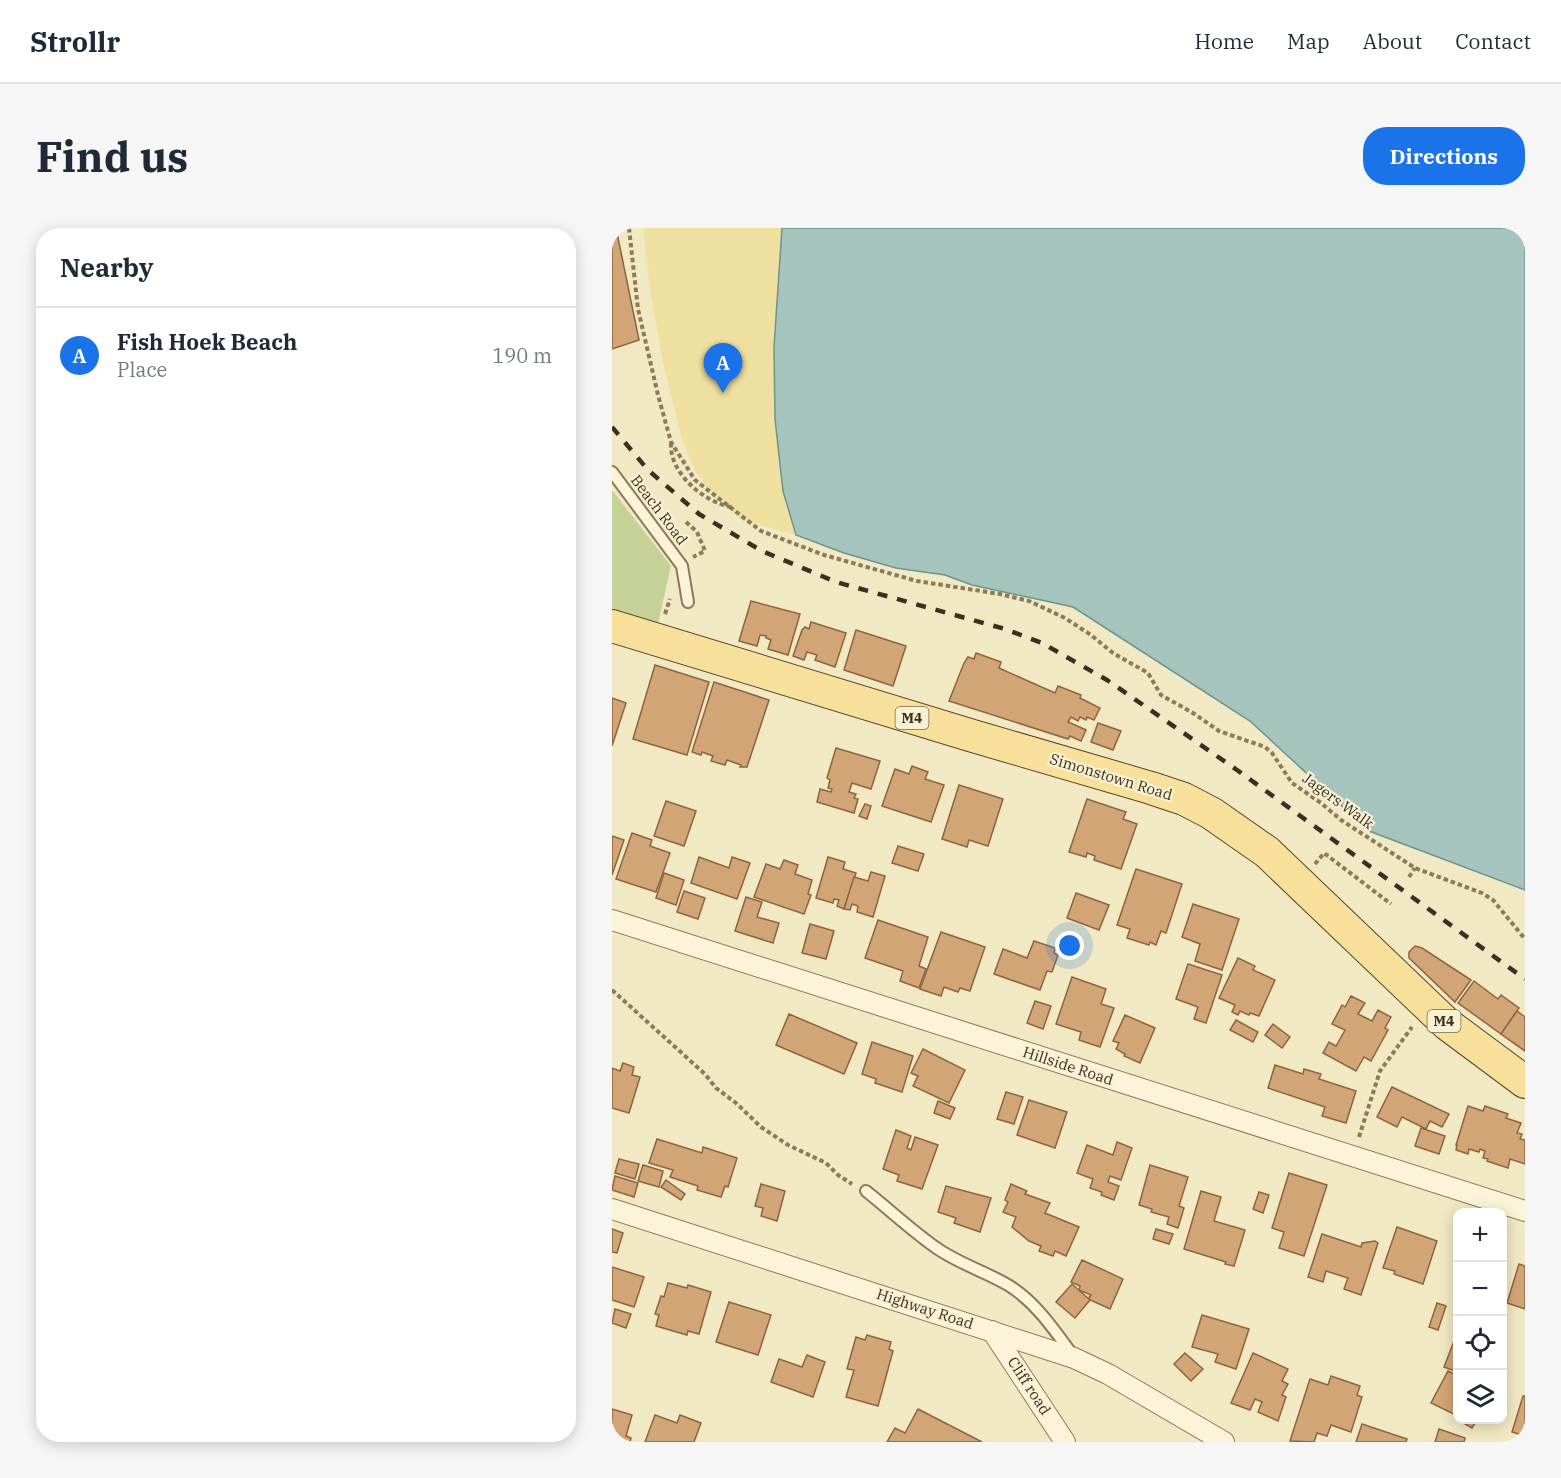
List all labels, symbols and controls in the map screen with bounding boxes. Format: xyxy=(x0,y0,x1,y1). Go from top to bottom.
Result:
text: Strollr xyxy=(30,23,120,60)
text: Home xyxy=(1194,27,1254,55)
text: Map xyxy=(1287,27,1330,55)
text: About xyxy=(1363,27,1422,55)
text: Contact xyxy=(1455,27,1531,55)
button: Directions xyxy=(1363,127,1525,185)
text: Find us xyxy=(36,129,188,184)
text: Nearby xyxy=(60,250,154,284)
text: Fish Hoek Beach xyxy=(117,327,297,356)
text: A xyxy=(73,342,86,369)
text: 190 m xyxy=(492,342,552,369)
pin: A xyxy=(704,344,742,393)
text: Place xyxy=(117,356,167,383)
street label: Beach Road xyxy=(627,471,692,548)
road number: M4 xyxy=(896,707,928,729)
street label: Simonstown Road xyxy=(1048,749,1175,804)
street label: Jagers Walk xyxy=(1299,768,1378,833)
your location xyxy=(1055,931,1084,960)
road number: M4 xyxy=(1428,1010,1460,1032)
street label: Hillside Road xyxy=(1021,1042,1116,1089)
map controls xyxy=(1453,1208,1507,1424)
button: + xyxy=(1453,1208,1507,1262)
button: − xyxy=(1453,1262,1507,1316)
street label: Highway Road xyxy=(874,1284,976,1333)
button: locate xyxy=(1453,1316,1507,1370)
street label: Cliff road xyxy=(1004,1353,1055,1418)
button: layers xyxy=(1453,1370,1507,1424)

